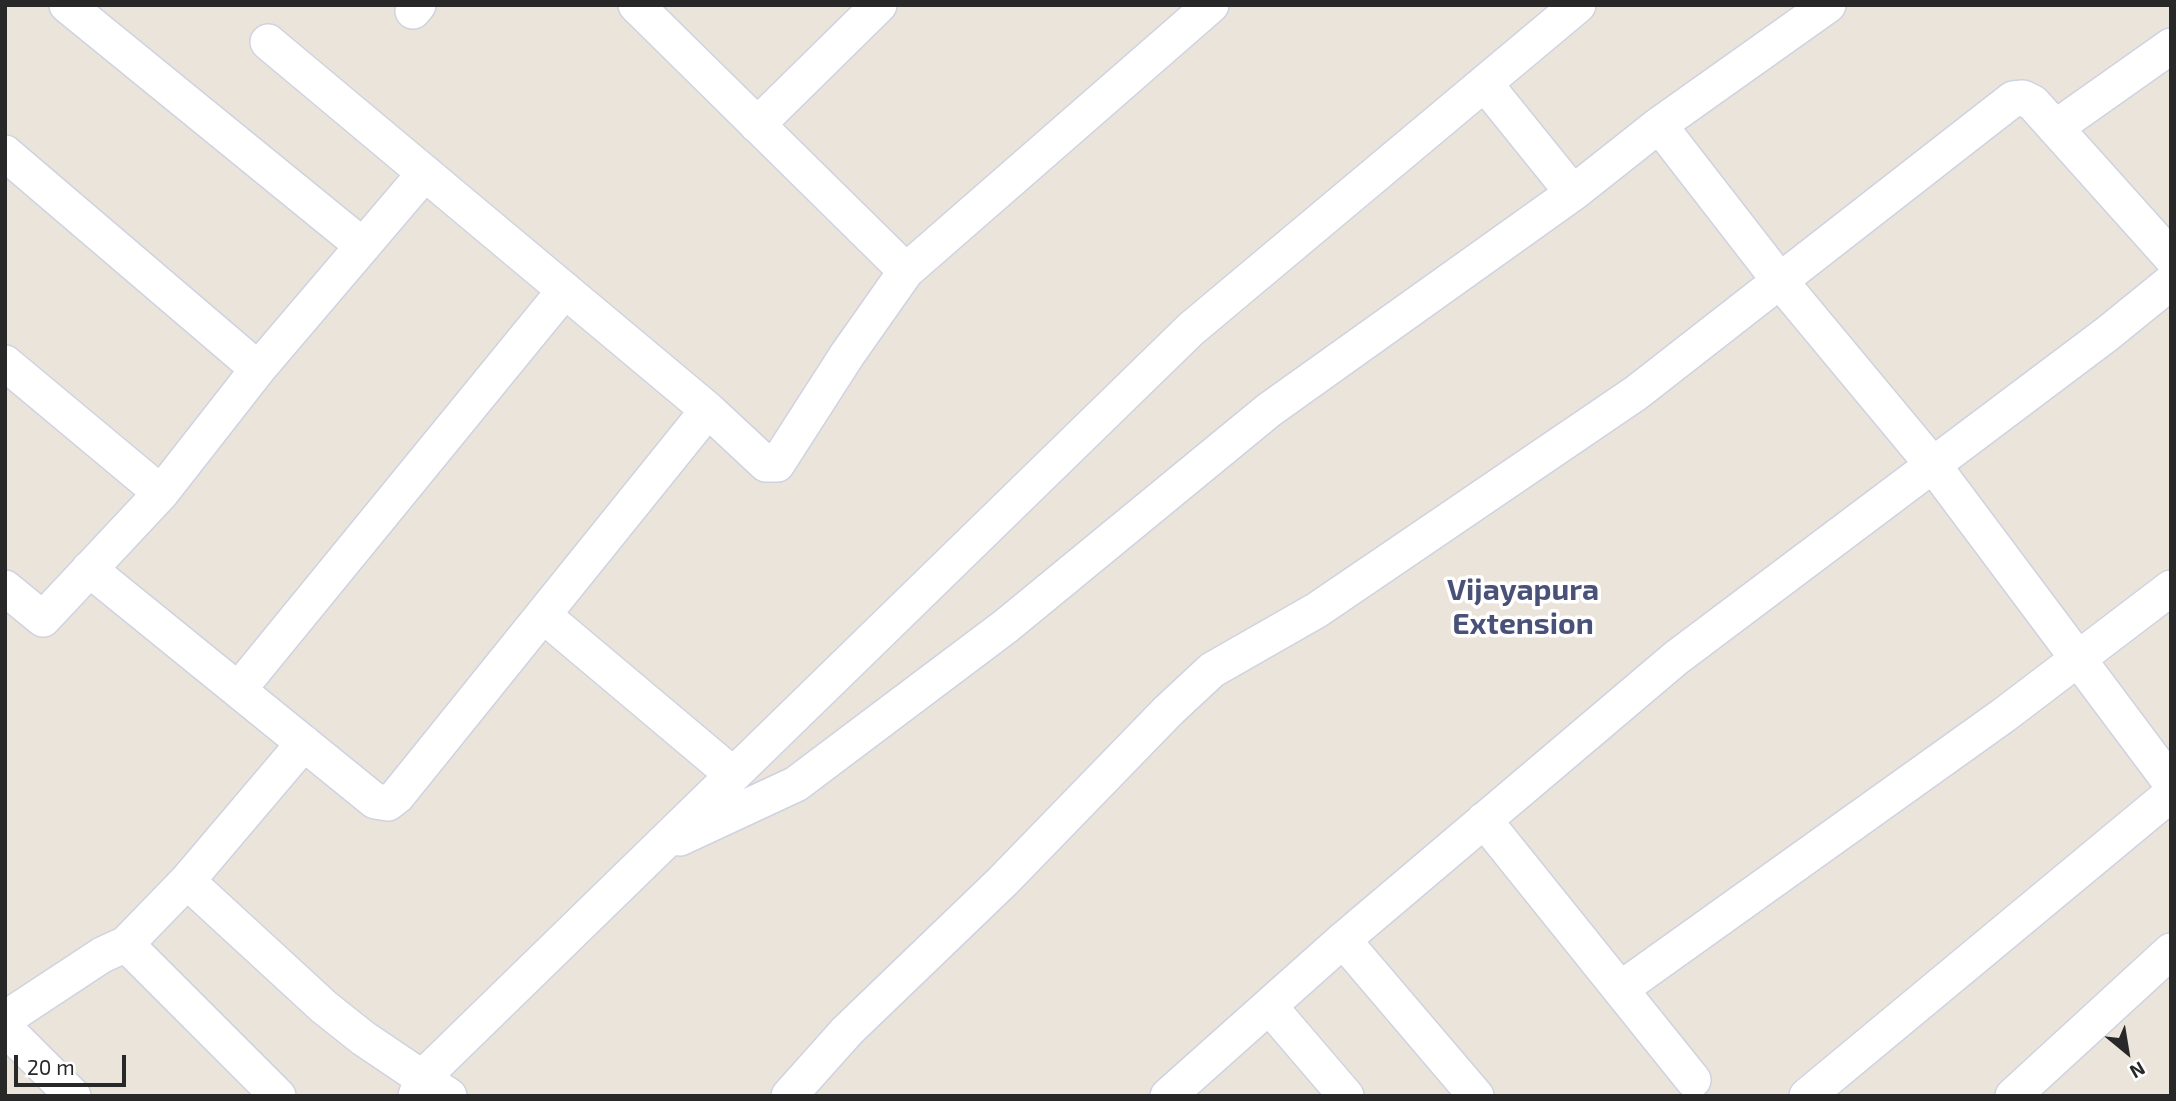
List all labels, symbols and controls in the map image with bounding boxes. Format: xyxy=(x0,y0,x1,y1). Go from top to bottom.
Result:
district label: Vijayapura Extension xyxy=(1447,572,1599,642)
north arrow xyxy=(2092,1017,2162,1087)
scale bar xyxy=(18,1042,130,1086)
text: 20 m xyxy=(27,1054,75,1079)
text: N xyxy=(2126,1057,2149,1084)

